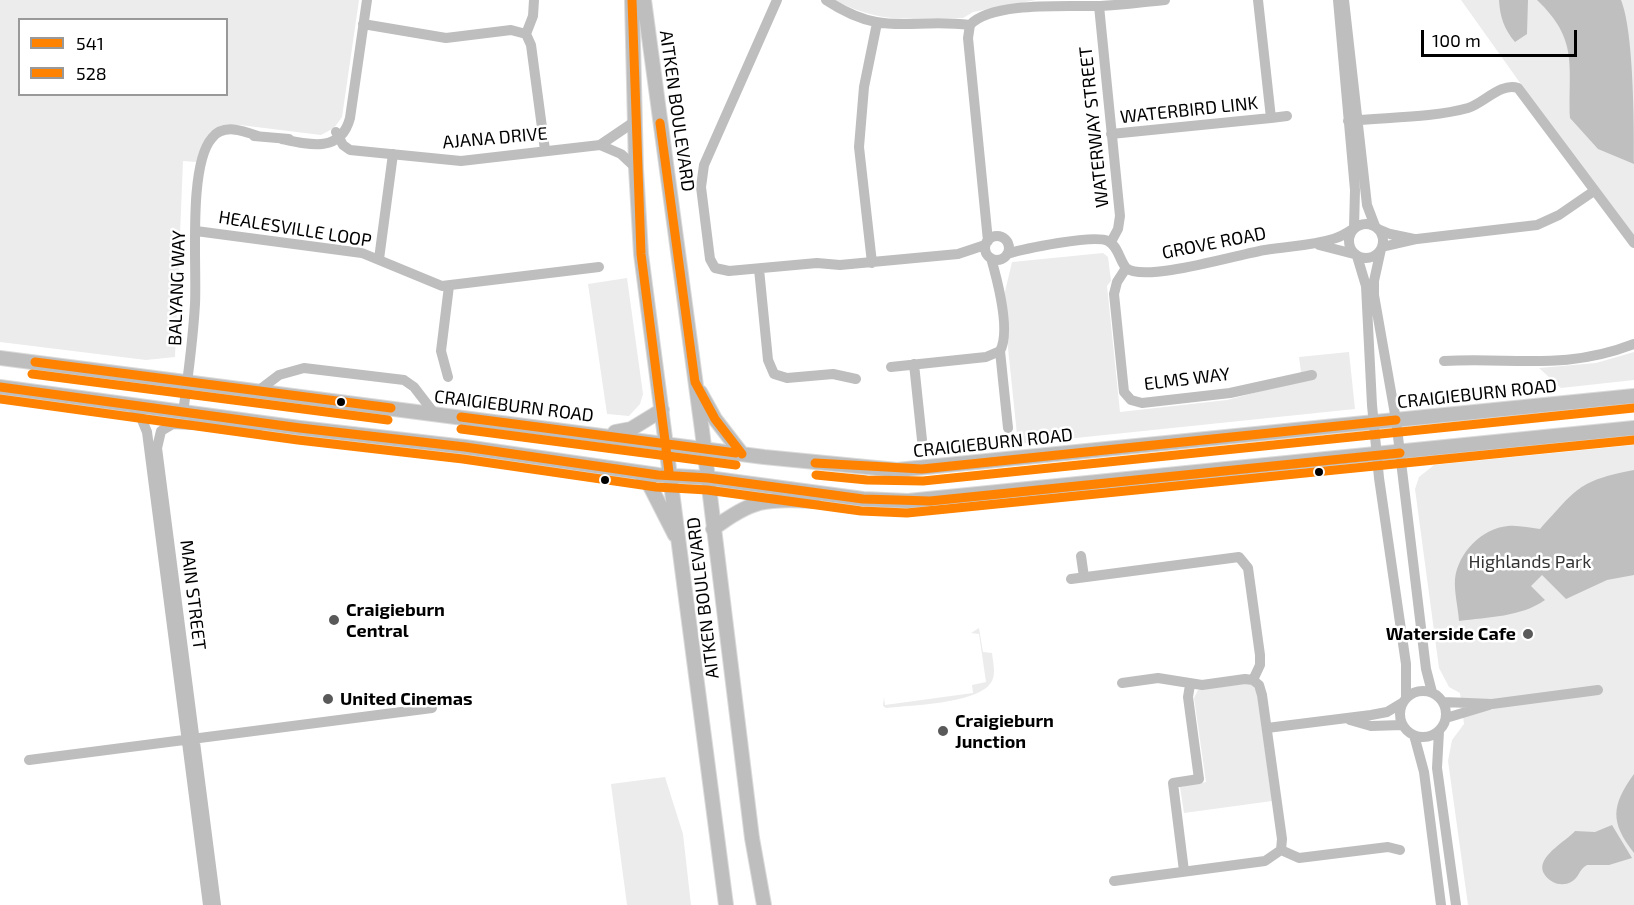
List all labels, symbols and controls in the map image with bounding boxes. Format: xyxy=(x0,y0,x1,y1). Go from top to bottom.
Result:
legend xyxy=(18,18,228,96)
scale bar xyxy=(1424,18,1580,56)
street label: AITKEN BOULEVARD xyxy=(655,29,699,193)
text: 100 m xyxy=(1432,29,1481,51)
text: 541 xyxy=(76,32,104,54)
street label: WATERWAY STREET xyxy=(1075,45,1113,209)
text: 528 xyxy=(76,62,107,84)
street label: WATERBIRD LINK xyxy=(1119,92,1259,128)
street label: AJANA DRIVE xyxy=(442,123,548,153)
street label: HEALESVILLE LOOP xyxy=(217,206,373,252)
street label: GROVE ROAD xyxy=(1160,222,1268,264)
street label: BALYANG WAY xyxy=(164,230,190,346)
street label: ELMS WAY xyxy=(1143,363,1231,395)
street label: CRAIGIEBURN ROAD xyxy=(1396,375,1558,413)
street label: CRAIGIEBURN ROAD xyxy=(433,385,595,427)
unlabelled marker xyxy=(335,396,347,408)
street label: CRAIGIEBURN ROAD xyxy=(912,424,1074,462)
unlabelled marker xyxy=(1313,466,1325,478)
unlabelled marker xyxy=(599,474,611,486)
street label: AITKEN BOULEVARD xyxy=(682,516,724,680)
street label: MAIN STREET xyxy=(176,539,210,651)
park label: Highlands Park xyxy=(1469,551,1591,573)
place label: Craigieburn Central xyxy=(346,599,445,642)
marker: Craigieburn Central xyxy=(327,613,341,627)
place label: Waterside Cafe xyxy=(1386,623,1516,645)
marker: Waterside Cafe xyxy=(1521,627,1535,641)
place label: United Cinemas xyxy=(340,688,472,710)
marker: United Cinemas xyxy=(321,692,335,706)
place label: Craigieburn Junction xyxy=(955,710,1054,752)
marker: Craigieburn Junction xyxy=(936,724,950,738)

